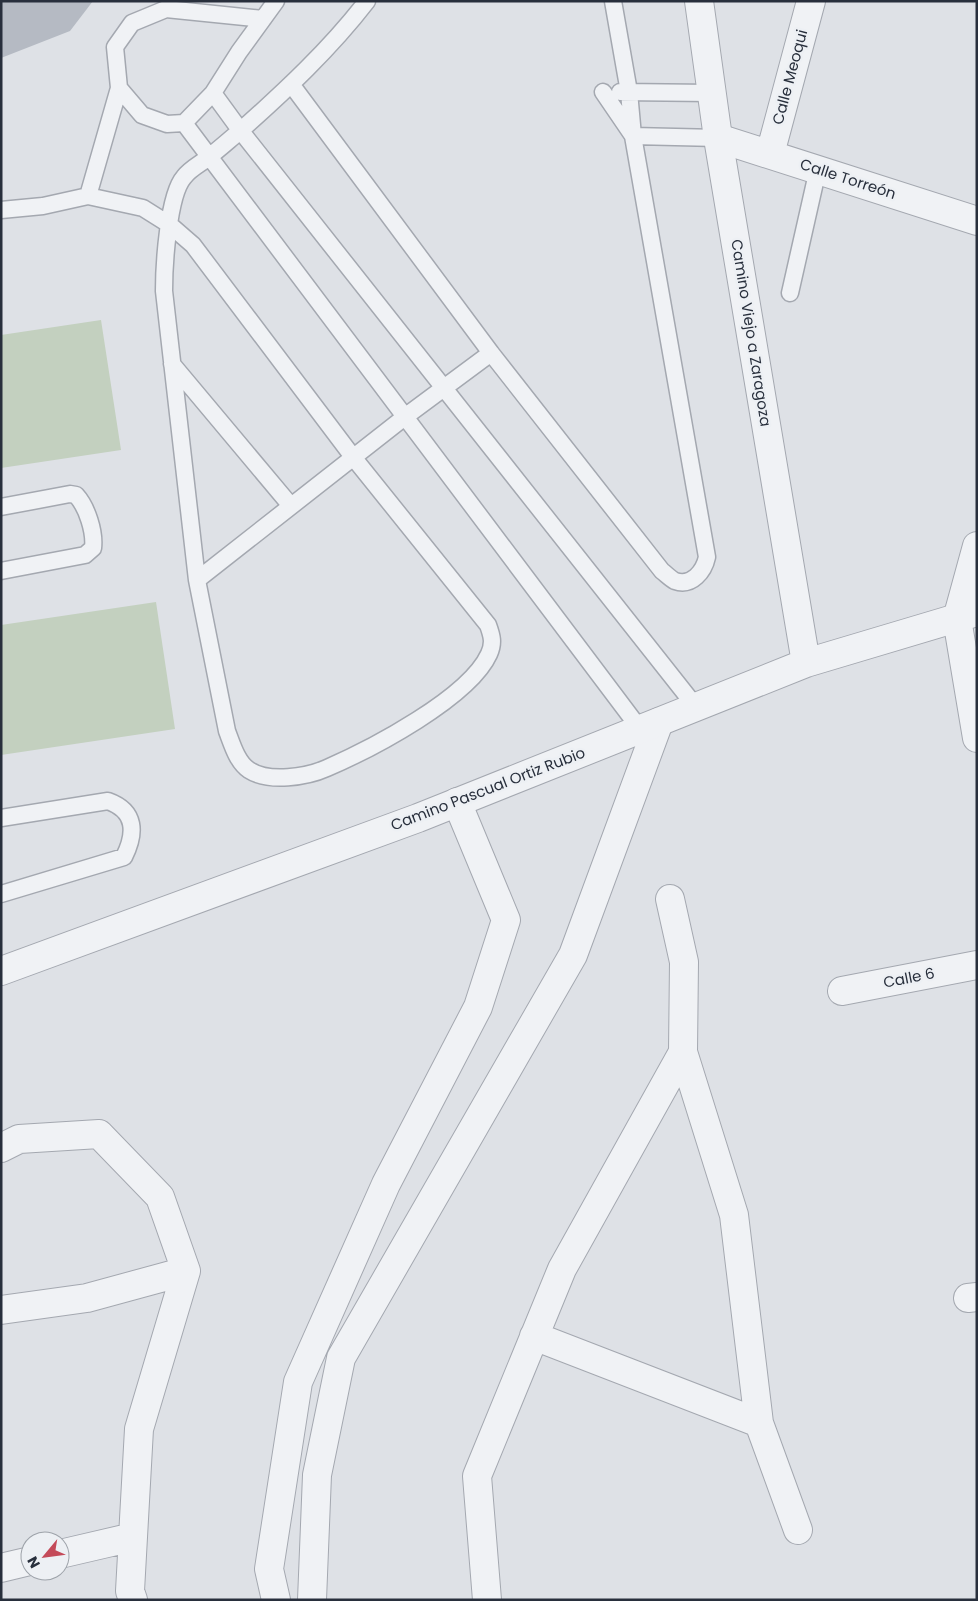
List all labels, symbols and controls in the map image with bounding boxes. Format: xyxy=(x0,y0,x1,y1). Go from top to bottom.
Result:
street label: Calle Meoqui xyxy=(767,27,812,127)
street label: Calle Torreón xyxy=(797,153,899,204)
street label: Camino Viejo a Zaragoza xyxy=(726,238,777,428)
street label: Camino Pascual Ortiz Rubio xyxy=(388,742,588,835)
street label: Calle 6 xyxy=(881,962,936,993)
north arrow xyxy=(20,1531,70,1581)
text: N xyxy=(22,1553,45,1572)

